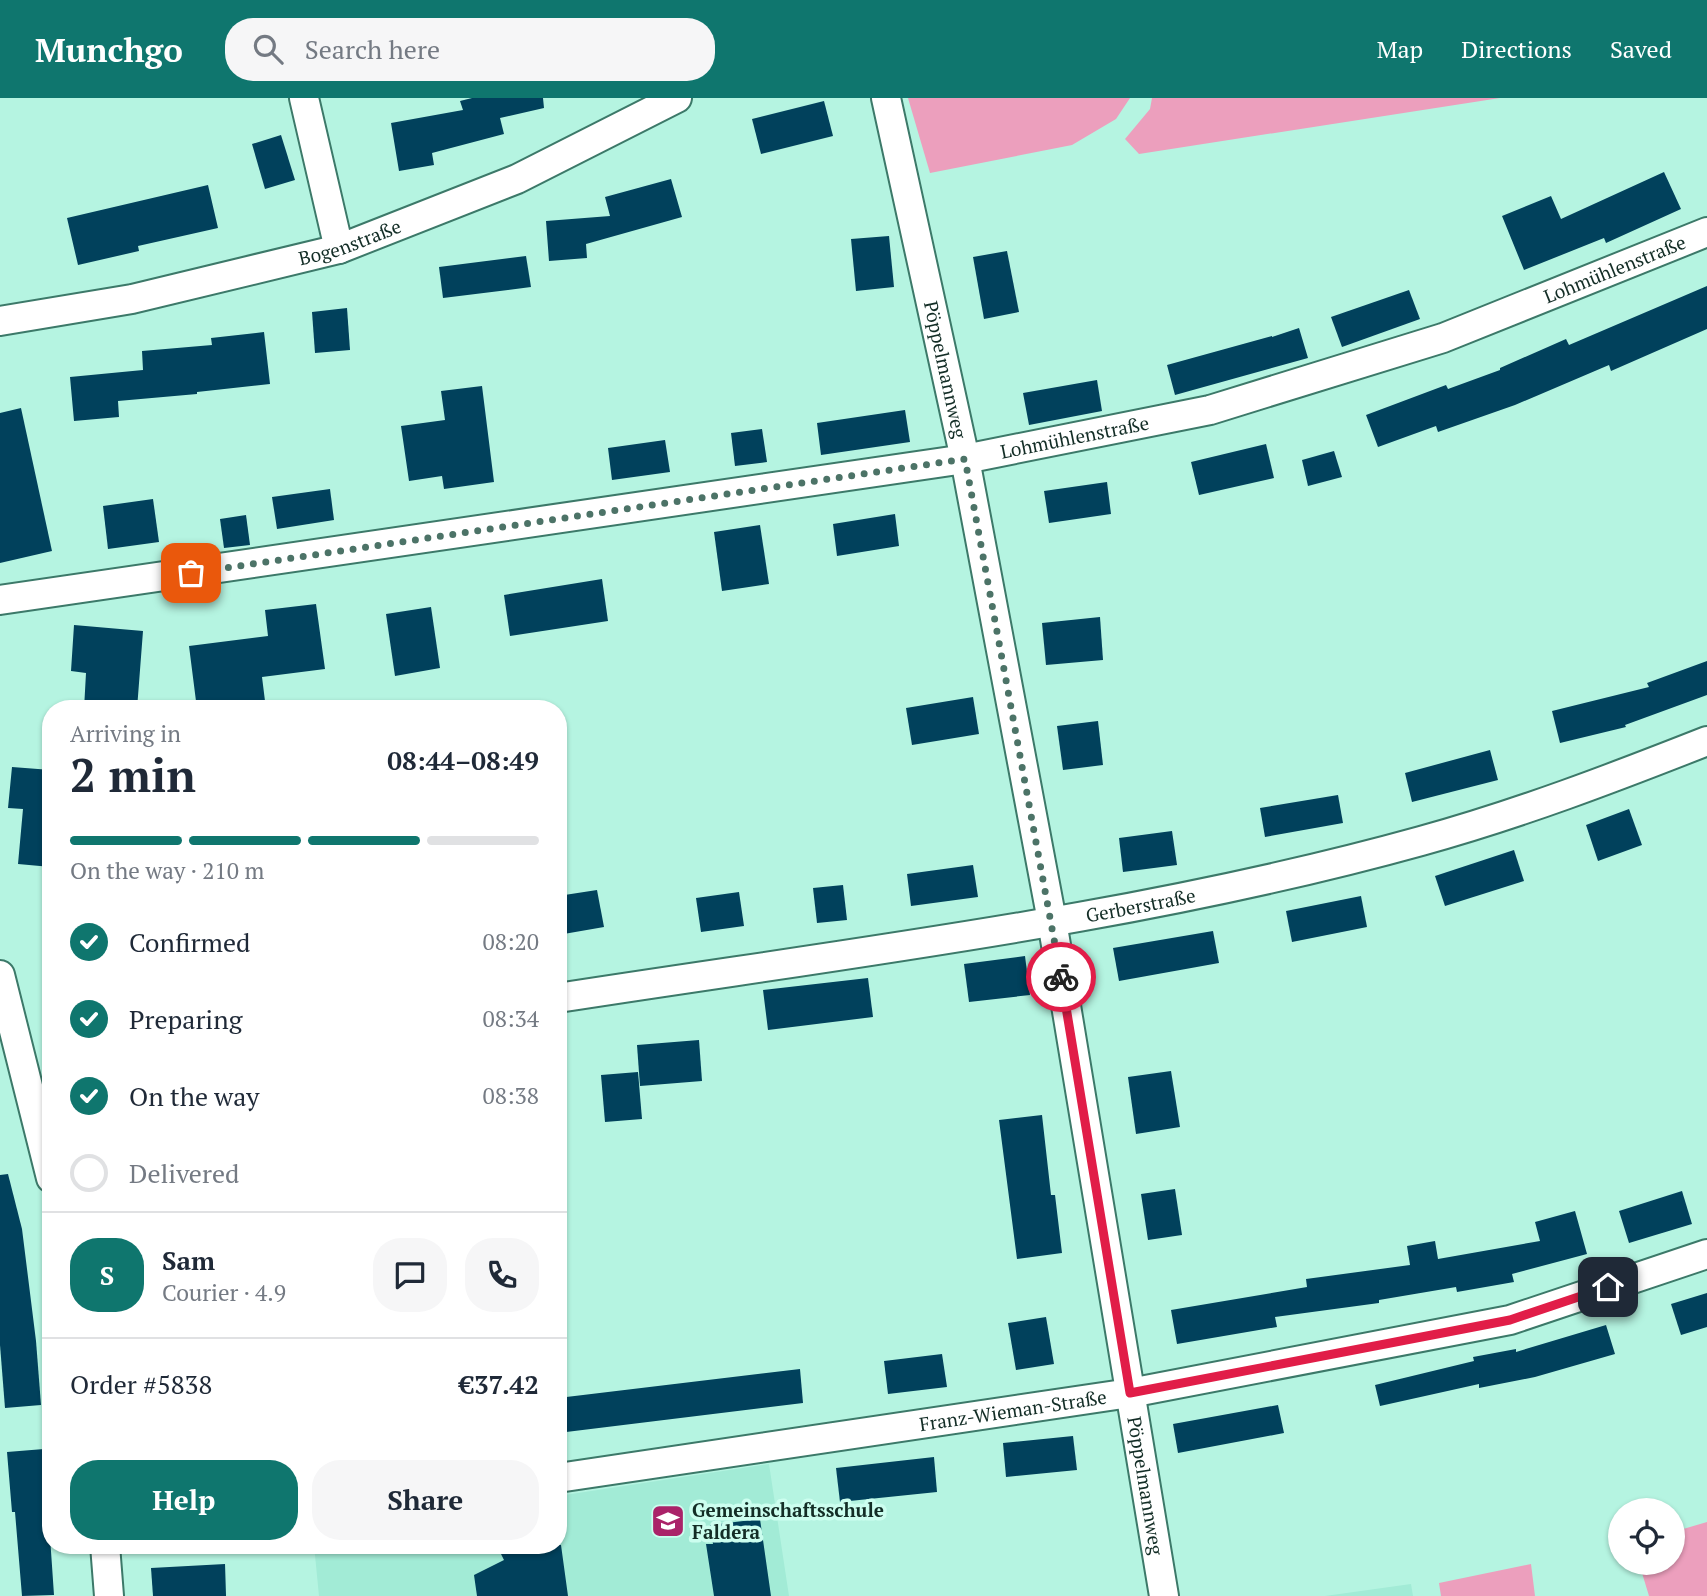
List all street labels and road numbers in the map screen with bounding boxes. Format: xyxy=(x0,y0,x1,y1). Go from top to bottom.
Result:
street label: Bogenstraße xyxy=(296,213,405,270)
street label: Lohmühlenstraße xyxy=(1540,229,1689,308)
street label: Pöppelmannweg xyxy=(919,298,973,441)
street label: Lohmühlenstraße xyxy=(998,410,1151,464)
street label: Gerberstraße xyxy=(1084,882,1198,928)
street label: Franz-Wieman-Straße xyxy=(918,1384,1108,1436)
street label: Pöppelmannweg xyxy=(1122,1414,1170,1558)

